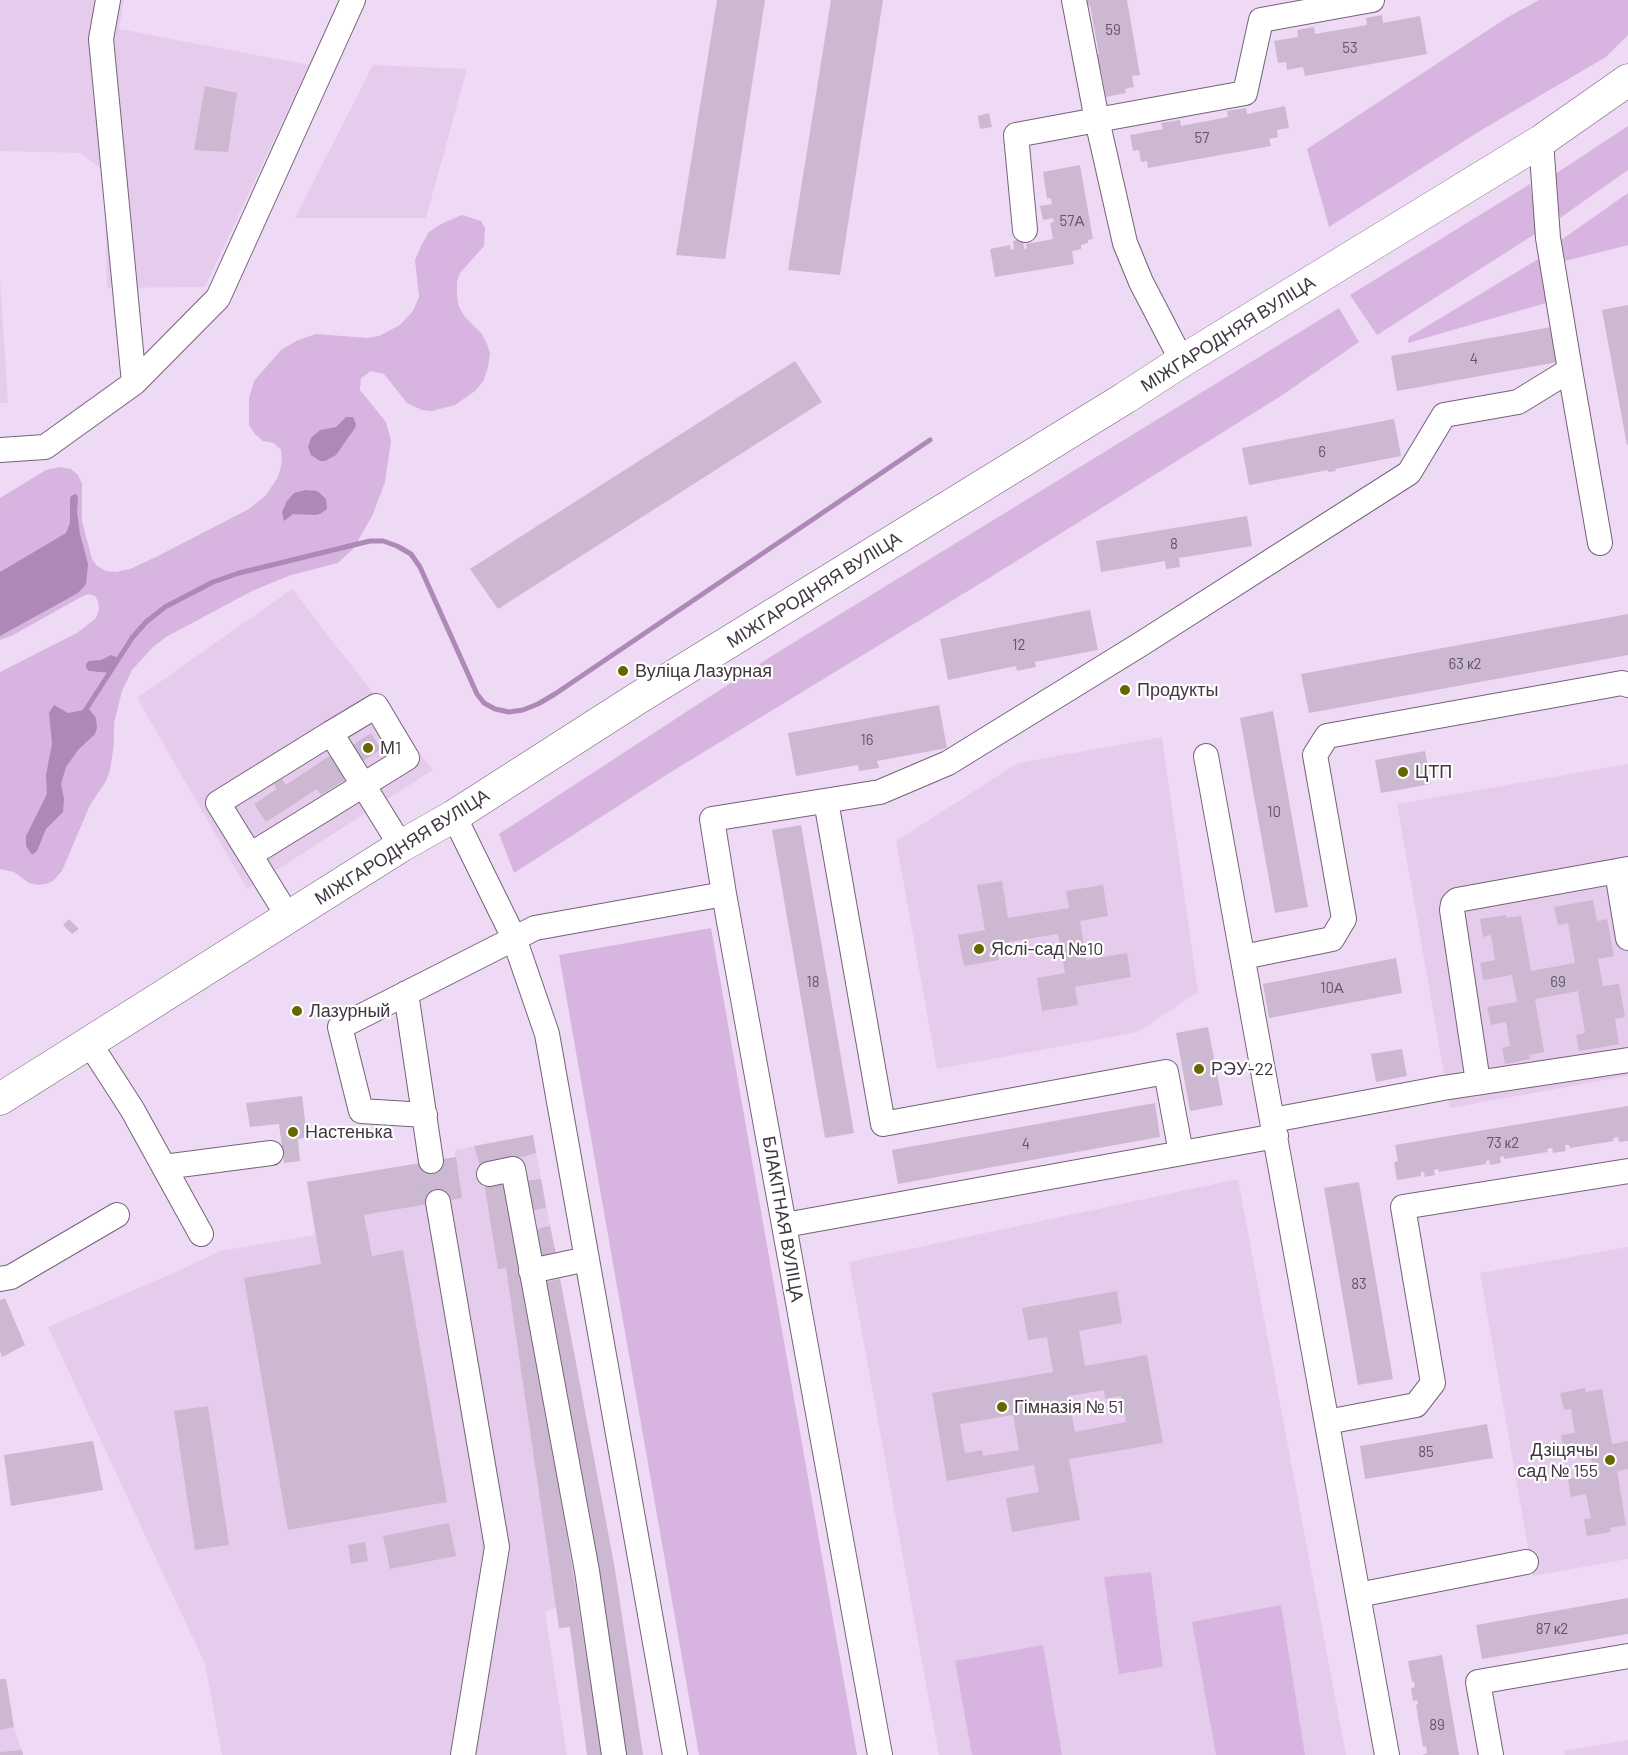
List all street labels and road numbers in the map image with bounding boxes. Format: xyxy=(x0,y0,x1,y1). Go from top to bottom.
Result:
street label: МІЖГАРОДНЯЯ ВУЛІЦА xyxy=(1137,271,1319,397)
street label: МІЖГАРОДНЯЯ ВУЛІЦА xyxy=(723,527,905,653)
street label: МІЖГАРОДНЯЯ ВУЛІЦА xyxy=(311,784,493,910)
street label: БЛАКІТНАЯ ВУЛІЦА xyxy=(758,1134,808,1304)

